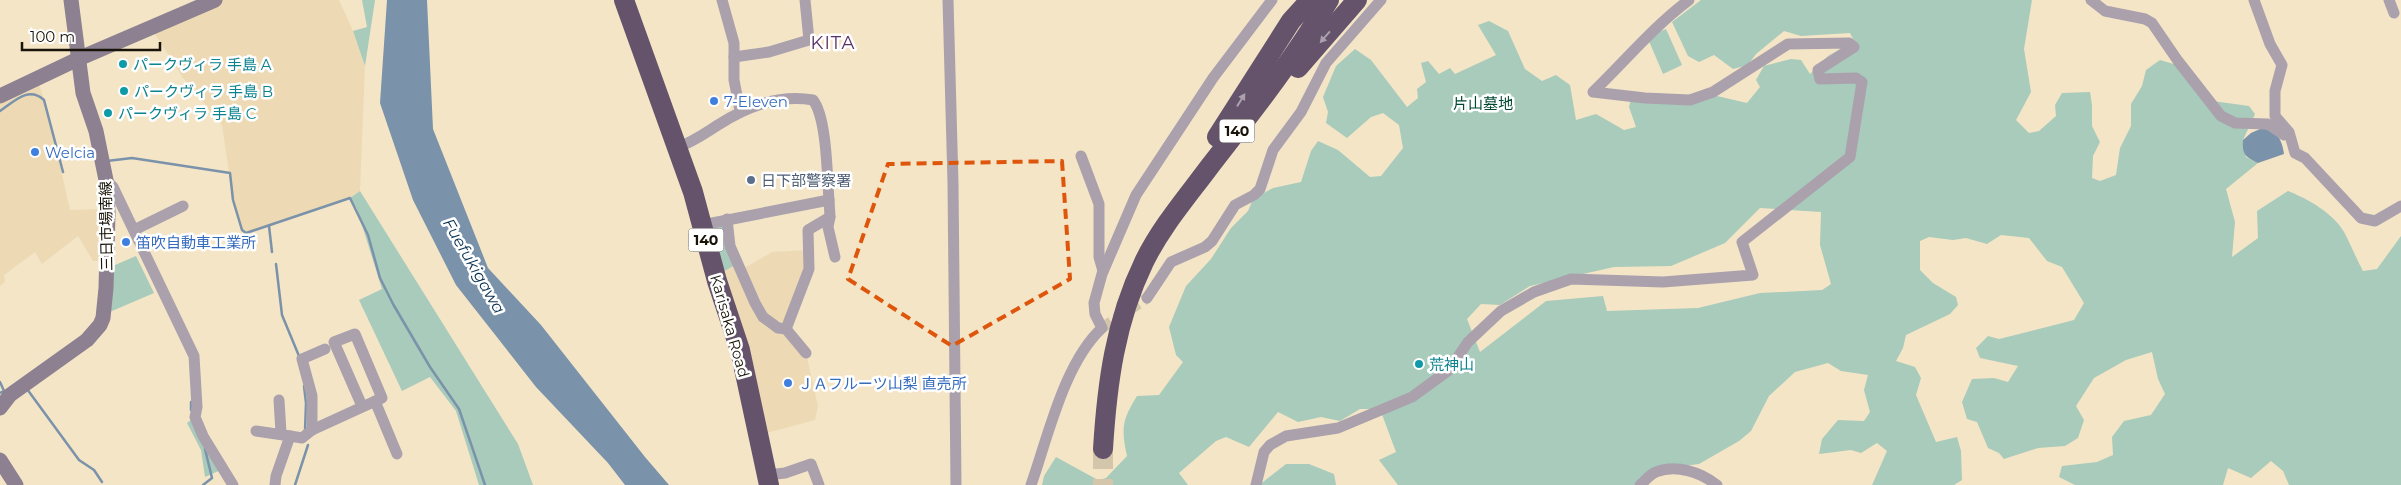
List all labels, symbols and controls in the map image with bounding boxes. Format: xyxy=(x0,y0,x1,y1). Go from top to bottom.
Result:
scale bar xyxy=(22,20,160,52)
text: 100 m xyxy=(30,27,75,46)
one-way arrow xyxy=(1320,31,1331,43)
district label: KITA xyxy=(811,32,855,54)
place label: パークヴィラ 手島 A xyxy=(133,55,272,74)
marker: パークヴィラ 手島 A xyxy=(117,58,129,70)
place label: パークヴィラ 手島 B xyxy=(134,82,273,101)
marker: パークヴィラ 手島 B xyxy=(118,85,130,97)
place label: 7-Eleven xyxy=(724,92,788,111)
one-way arrow xyxy=(1237,93,1246,107)
park label: 片山墓地 xyxy=(1453,94,1513,113)
marker: 7-Eleven xyxy=(708,95,720,107)
place label: パークヴィラ 手島 C xyxy=(118,104,257,123)
marker: パークヴィラ 手島 C xyxy=(102,107,114,119)
road number: 140 xyxy=(1220,120,1254,142)
place label: Welcia xyxy=(45,143,95,162)
marker: Welcia xyxy=(29,146,41,158)
place label: 日下部警察署 xyxy=(761,171,851,190)
marker: 日下部警察署 xyxy=(745,174,757,186)
street label: 三日市場南線 xyxy=(96,181,116,271)
water label: Fuefukigawa xyxy=(439,215,509,317)
road number: 140 xyxy=(688,228,724,252)
place label: 笛吹自動車工業所 xyxy=(136,233,256,252)
marker: 笛吹自動車工業所 xyxy=(120,236,132,248)
street label: Karisaka Road xyxy=(706,272,754,380)
place label: 荒神山 xyxy=(1429,355,1474,374)
marker: 荒神山 xyxy=(1413,358,1425,370)
place label: ＪＡフルーツ山梨 直売所 xyxy=(798,374,967,393)
marker: ＪＡフルーツ山梨 直売所 xyxy=(782,377,794,389)

